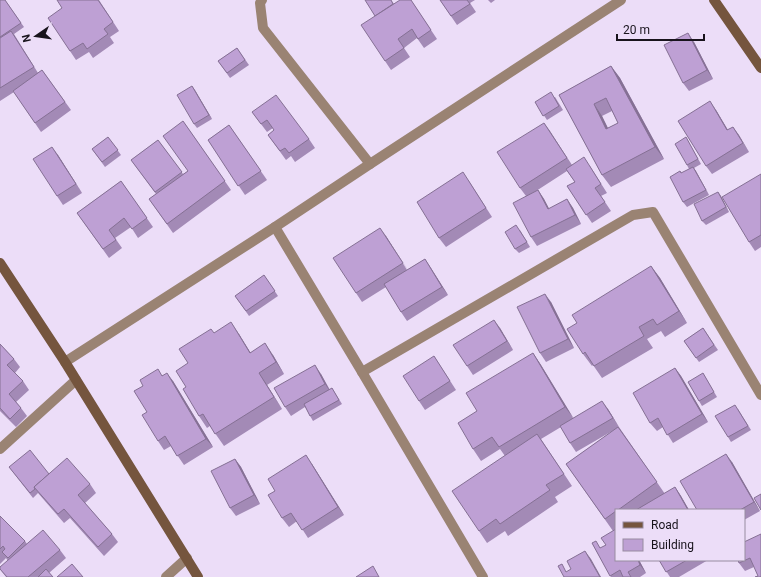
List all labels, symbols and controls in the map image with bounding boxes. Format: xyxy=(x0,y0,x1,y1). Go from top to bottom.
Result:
north arrow xyxy=(16,16,56,56)
scale bar xyxy=(617,16,704,42)
text: 20 m xyxy=(623,23,650,37)
text: N xyxy=(19,33,34,43)
legend xyxy=(615,509,745,561)
text: Road xyxy=(651,518,679,532)
text: Building xyxy=(651,538,694,552)

